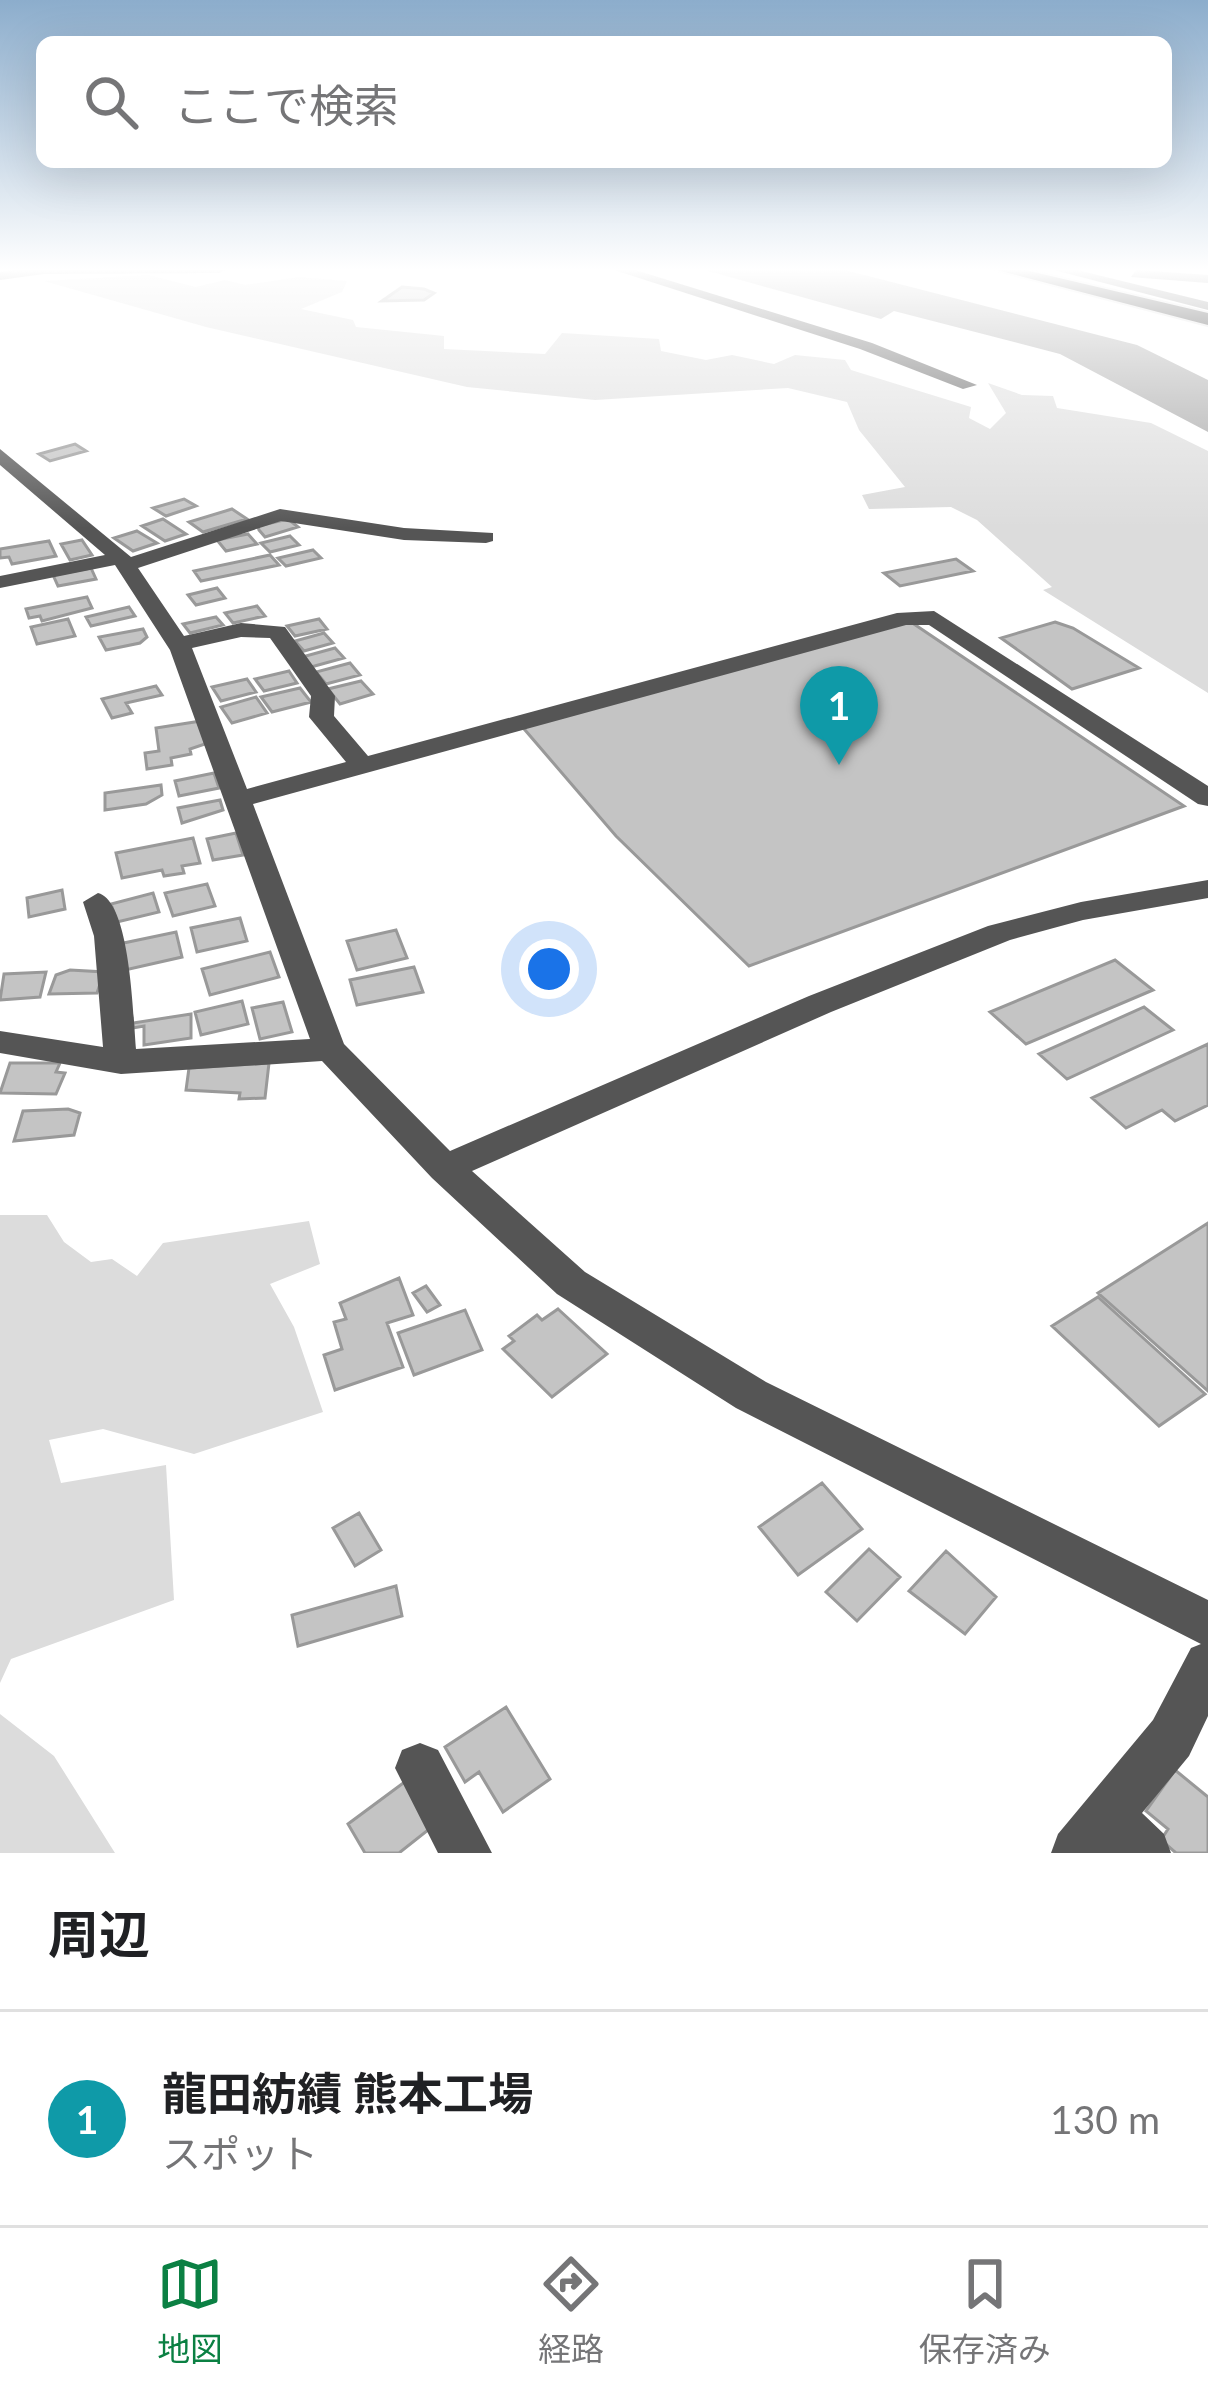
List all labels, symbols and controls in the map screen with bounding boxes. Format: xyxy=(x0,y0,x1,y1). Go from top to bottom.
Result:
search box xyxy=(36,36,1172,168)
icon: search xyxy=(78,69,144,135)
text: ここで検索 xyxy=(174,78,399,132)
pin: 1 xyxy=(800,666,878,765)
your location xyxy=(519,939,579,999)
text: 周辺 xyxy=(48,1903,150,1964)
text: 龍田紡績 熊本工場 xyxy=(162,2066,533,2120)
text: 1 xyxy=(76,2096,98,2142)
text: 130 m xyxy=(1050,2096,1160,2142)
text: スポット xyxy=(162,2130,318,2176)
tab: 地図 xyxy=(157,2251,223,2371)
tab: 経路 xyxy=(538,2251,604,2371)
tab: 保存済み xyxy=(919,2251,1051,2371)

